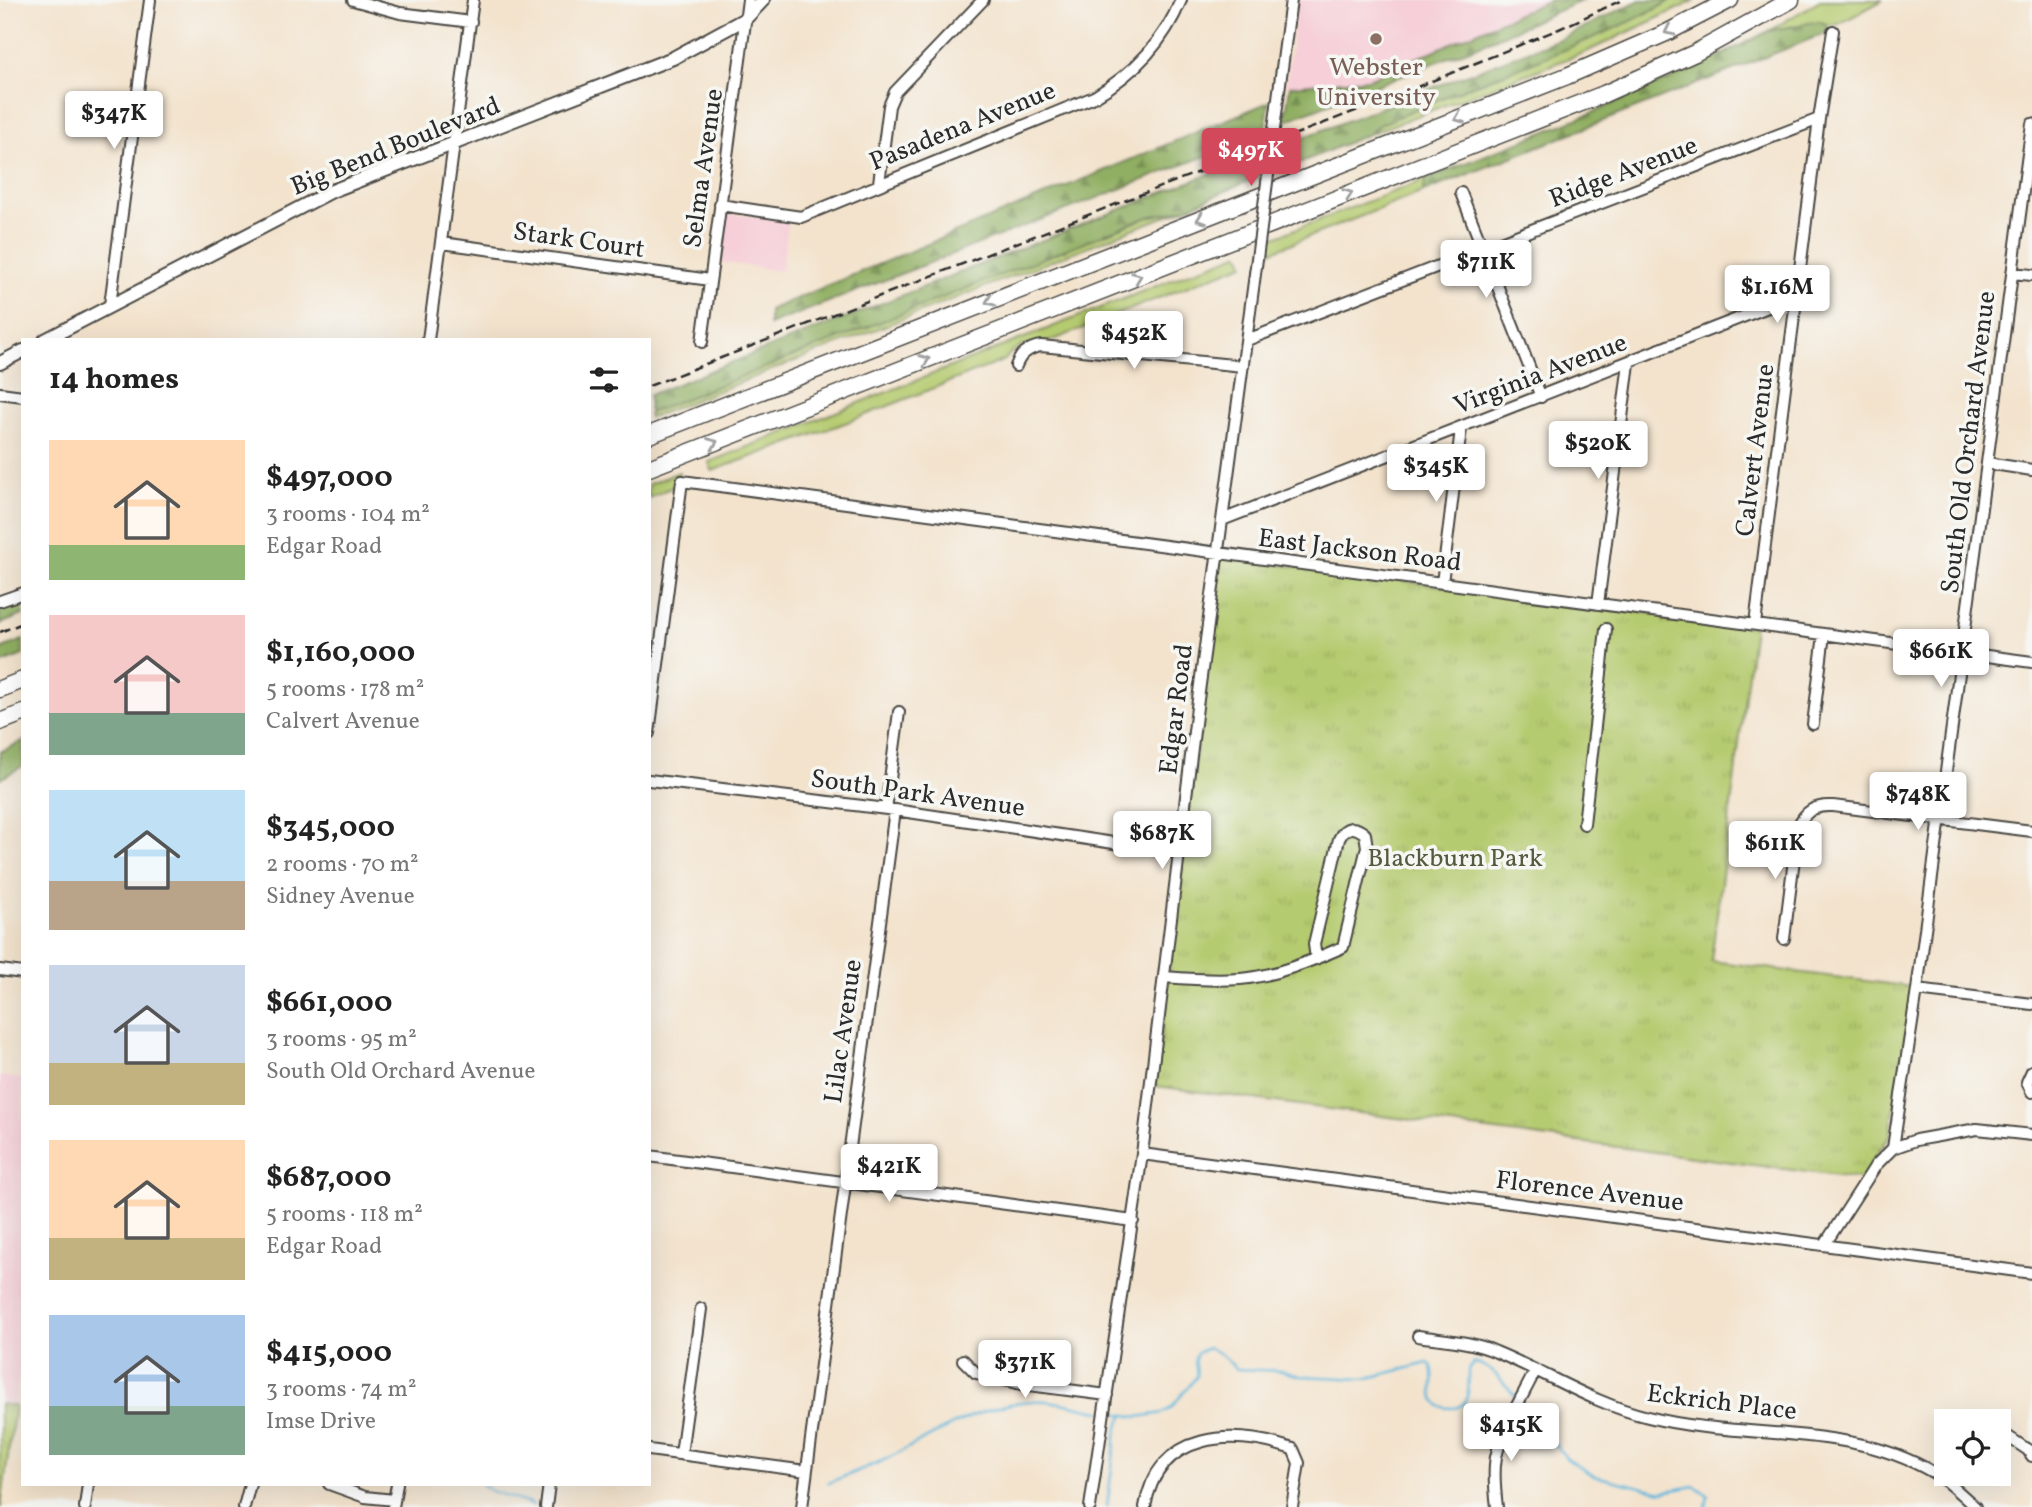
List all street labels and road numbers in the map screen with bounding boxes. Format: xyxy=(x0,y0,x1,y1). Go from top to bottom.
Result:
street label: Pasadena Avenue xyxy=(864,73,1061,181)
street label: Selma Avenue xyxy=(675,86,733,250)
street label: Big Bend Boulevard xyxy=(286,88,506,205)
street label: Ridge Avenue xyxy=(1544,128,1703,218)
street label: Stark Court xyxy=(511,214,647,268)
street label: South Old Orchard Avenue xyxy=(1933,289,2005,596)
street label: Virginia Avenue xyxy=(1449,325,1633,424)
street label: Calvert Avenue xyxy=(1728,362,1784,539)
street label: East Jackson Road xyxy=(1256,521,1464,581)
street label: Edgar Road xyxy=(1151,642,1203,777)
street label: South Park Avenue xyxy=(808,761,1027,827)
street label: Lilac Avenue xyxy=(816,957,872,1106)
street label: Florence Avenue xyxy=(1494,1163,1686,1221)
street label: Eckrich Place xyxy=(1645,1376,1799,1430)

